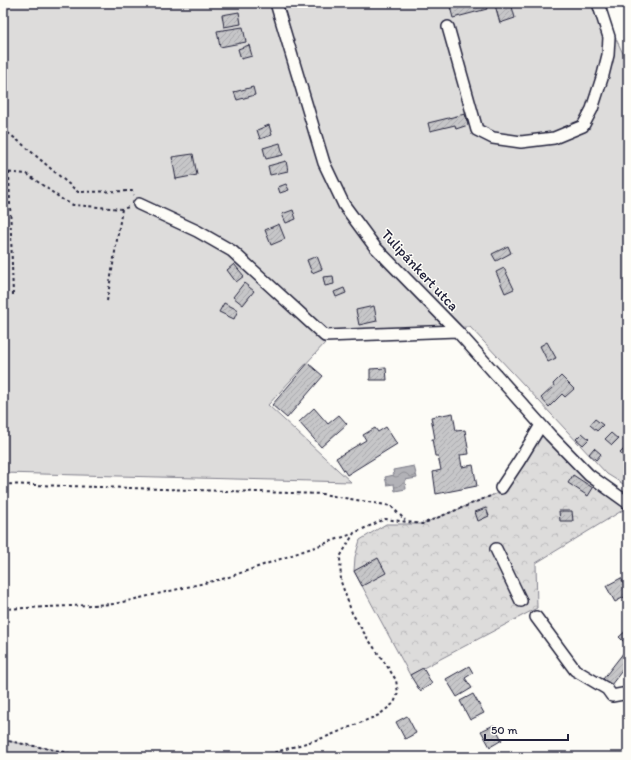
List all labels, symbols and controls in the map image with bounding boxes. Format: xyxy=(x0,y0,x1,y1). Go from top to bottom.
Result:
street label: Tulipánkert utca xyxy=(378,225,463,315)
scale bar xyxy=(485,716,568,742)
text: 50 m xyxy=(491,723,517,737)

